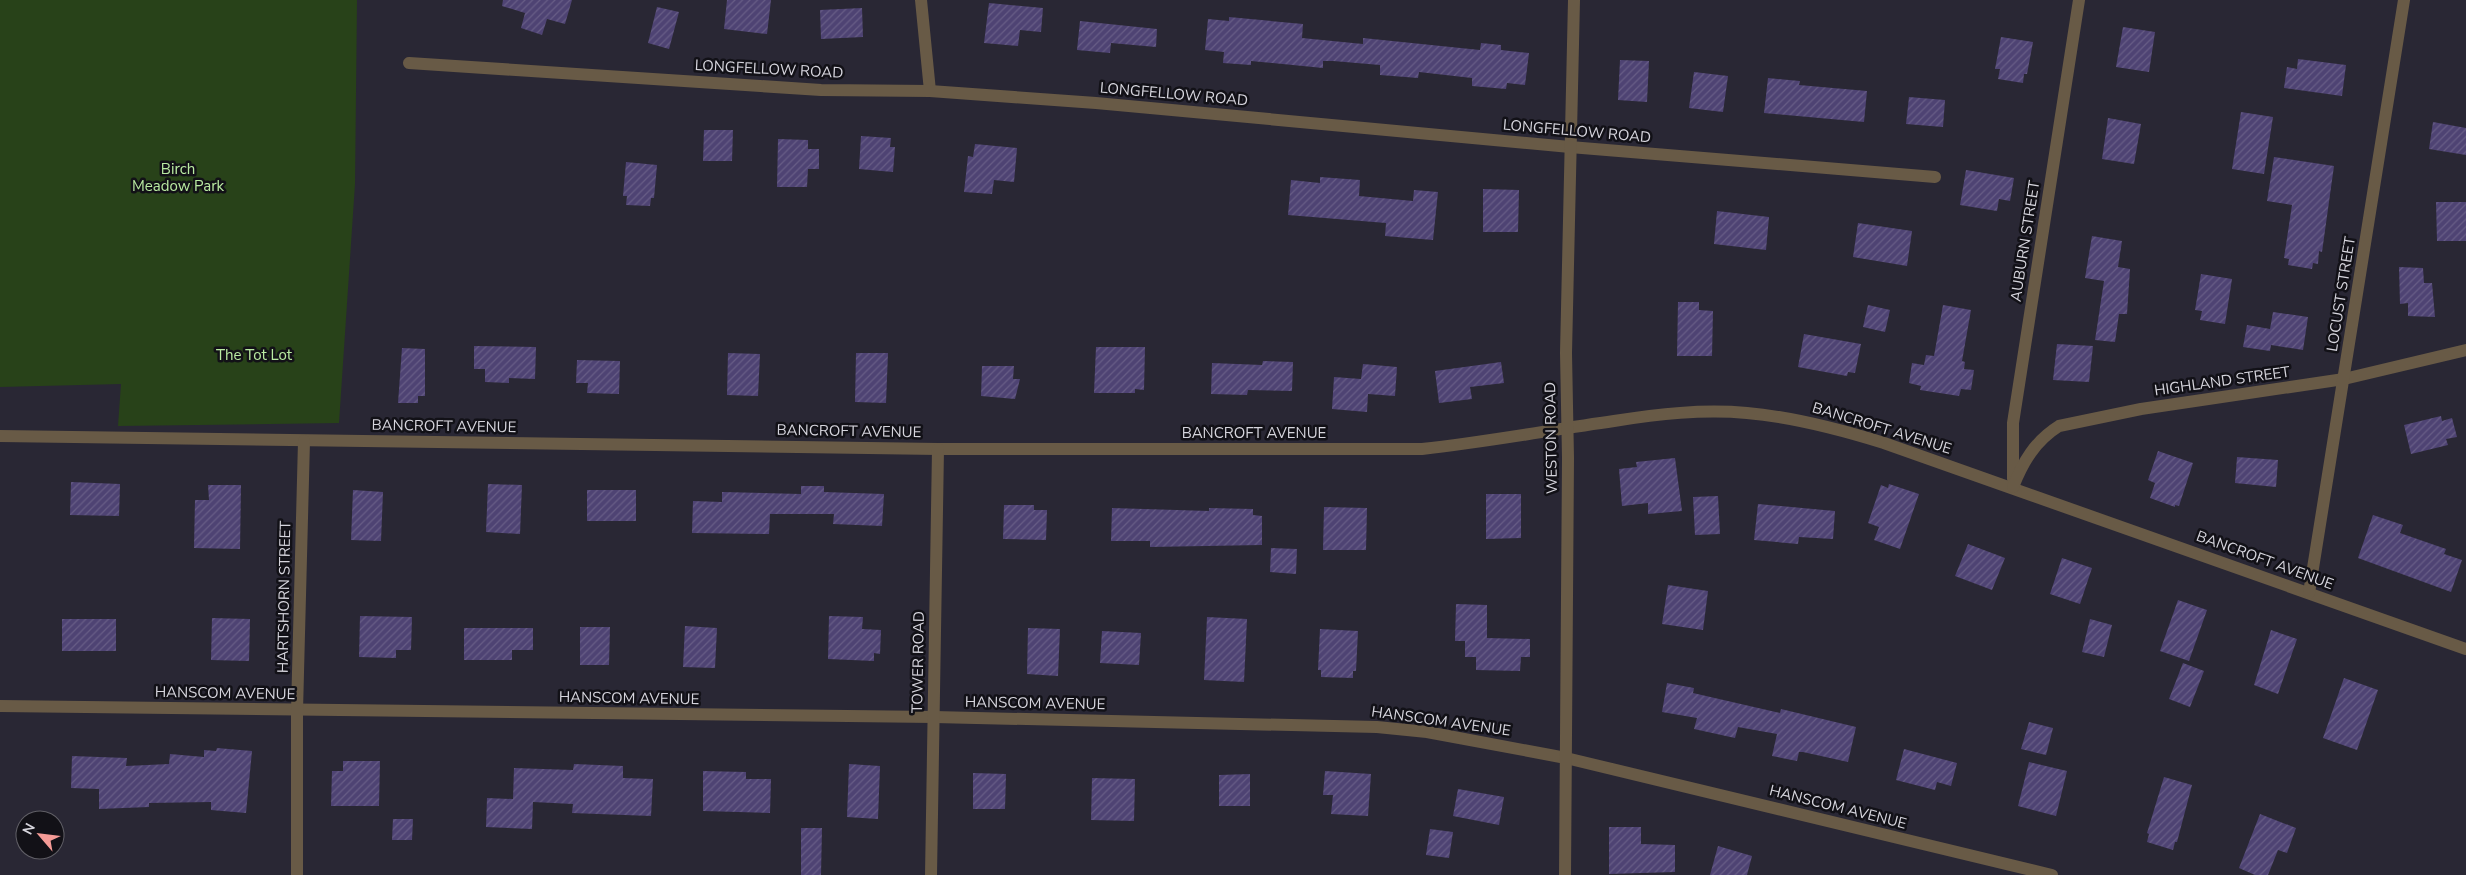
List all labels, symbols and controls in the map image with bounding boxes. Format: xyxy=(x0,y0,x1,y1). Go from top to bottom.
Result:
street label: LONGFELLOW ROAD xyxy=(694,55,844,83)
street label: LONGFELLOW ROAD xyxy=(1099,78,1249,110)
street label: LONGFELLOW ROAD xyxy=(1502,115,1652,147)
park label: Birch Meadow Park xyxy=(132,159,225,196)
street label: AUBURN STREET xyxy=(2006,179,2044,303)
street label: LOCUST STREET xyxy=(2322,235,2360,353)
park label: The Tot Lot xyxy=(216,345,293,365)
street label: HIGHLAND STREET xyxy=(2153,362,2291,400)
street label: WESTON ROAD xyxy=(1540,382,1562,494)
street label: BANCROFT AVENUE xyxy=(1810,397,1954,459)
street label: BANCROFT AVENUE xyxy=(371,415,517,437)
street label: BANCROFT AVENUE xyxy=(776,420,922,442)
street label: BANCROFT AVENUE xyxy=(1182,423,1326,443)
street label: HARTSHORN STREET xyxy=(273,521,295,673)
street label: BANCROFT AVENUE xyxy=(2194,526,2336,594)
street label: TOWER ROAD xyxy=(907,611,929,713)
street label: HANSCOM AVENUE xyxy=(155,682,295,704)
street label: HANSCOM AVENUE xyxy=(559,687,699,709)
street label: HANSCOM AVENUE xyxy=(965,692,1105,714)
street label: HANSCOM AVENUE xyxy=(1370,701,1512,741)
street label: HANSCOM AVENUE xyxy=(1767,780,1909,834)
north arrow xyxy=(15,810,65,860)
text: N xyxy=(18,820,40,838)

